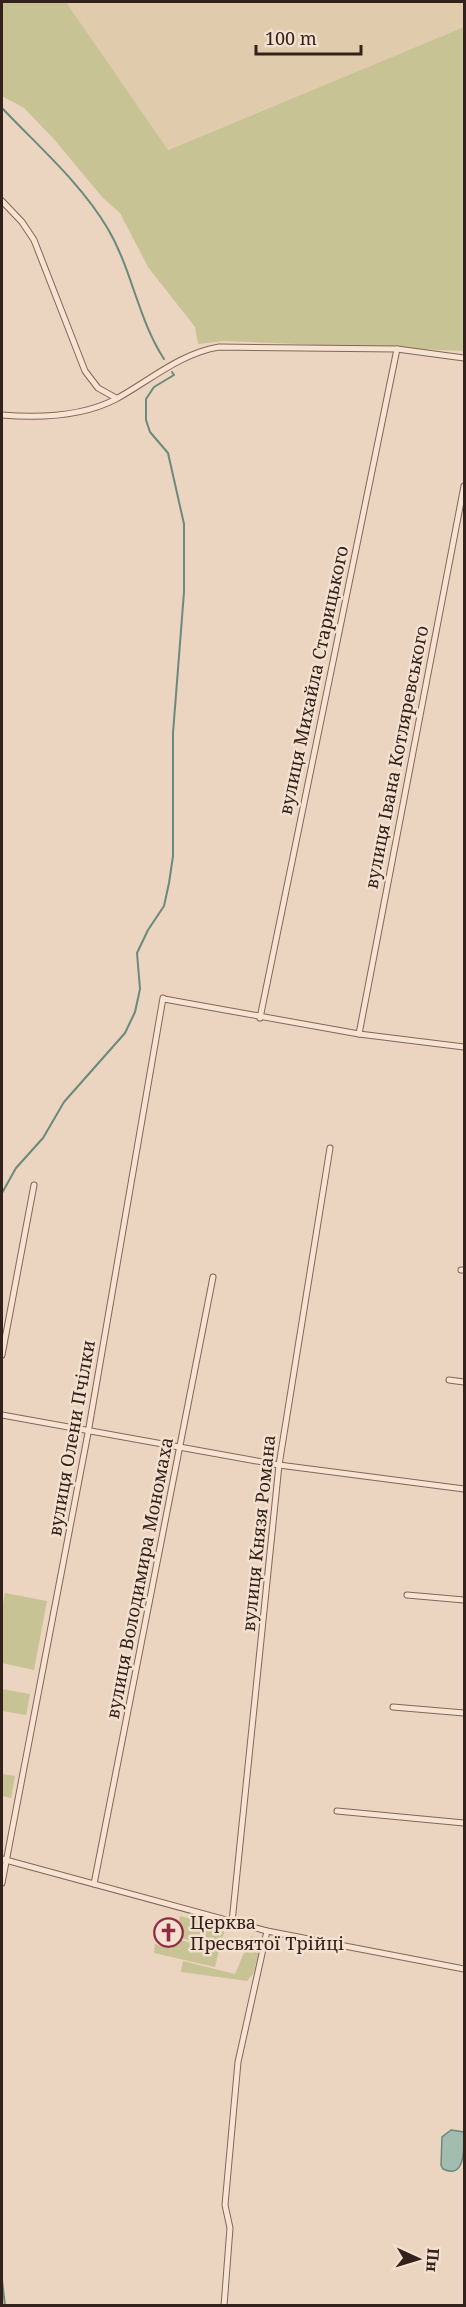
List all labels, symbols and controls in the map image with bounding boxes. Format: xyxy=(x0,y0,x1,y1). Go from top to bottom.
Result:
scale bar xyxy=(256,18,361,56)
text: 100 m xyxy=(265,26,317,50)
street label: вулиця Михайла Старицького xyxy=(273,543,353,817)
street label: вулиця Івана Котляревського xyxy=(359,623,433,891)
street label: вулиця Олени Пчілки xyxy=(42,1338,100,1538)
street label: вулиця Князя Романа xyxy=(236,1434,280,1632)
street label: вулиця Володимира Мономаха xyxy=(100,1435,178,1721)
place label: Церква Пресвятої Трійці xyxy=(190,1910,344,1955)
church icon: Церква Пресвятої Трійці xyxy=(153,1916,185,1948)
north arrow xyxy=(388,2229,448,2289)
text: Пн xyxy=(421,2247,445,2273)

